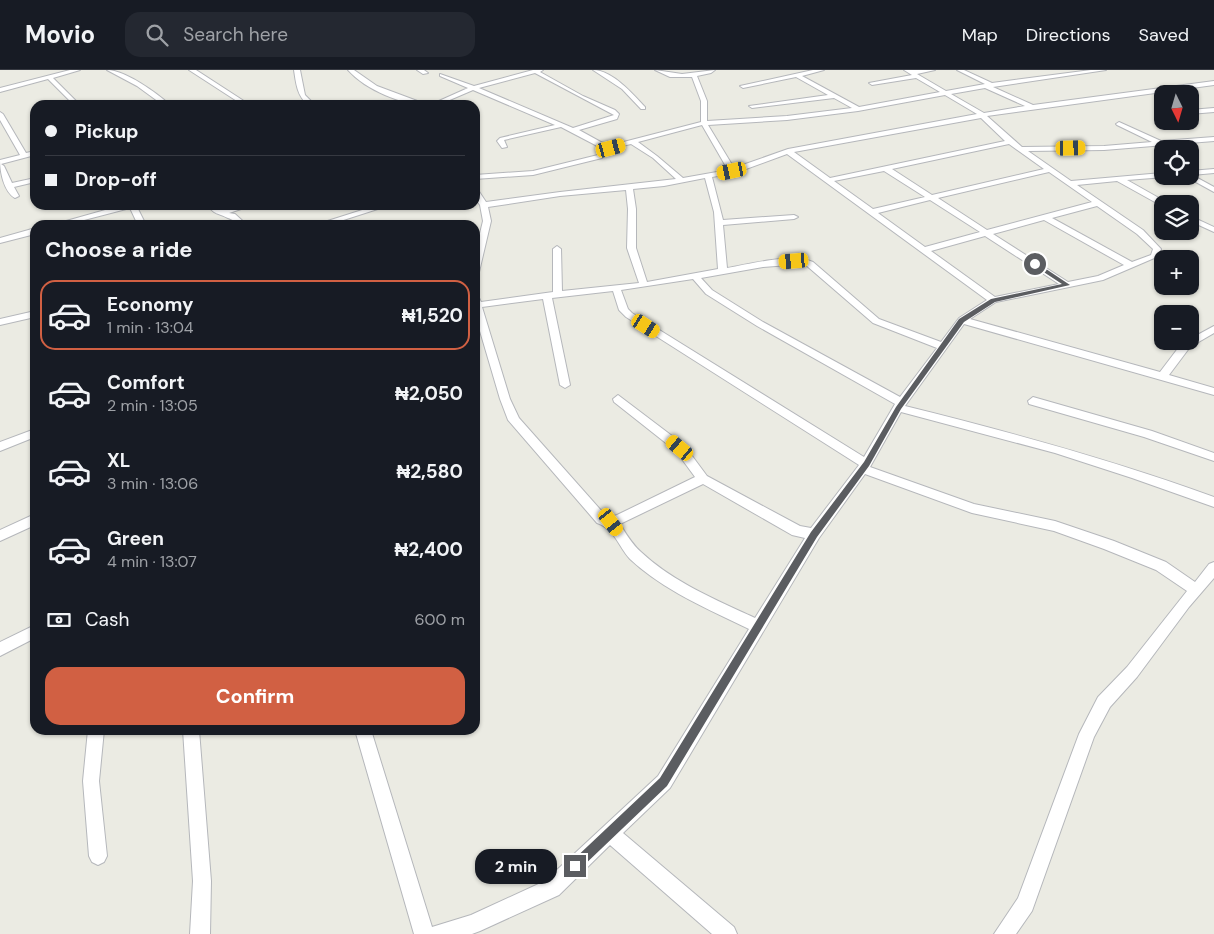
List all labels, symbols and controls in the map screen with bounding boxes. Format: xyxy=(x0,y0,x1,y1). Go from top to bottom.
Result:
search box xyxy=(125,12,475,57)
text: Movio xyxy=(25,19,95,50)
icon: search xyxy=(143,21,171,49)
text: Search here xyxy=(183,22,288,47)
text: Map xyxy=(962,23,998,47)
text: Directions xyxy=(1026,23,1111,47)
text: Saved xyxy=(1139,23,1189,47)
north arrow xyxy=(1154,85,1199,130)
map controls xyxy=(1154,85,1199,350)
text: Pickup xyxy=(75,119,139,144)
car xyxy=(594,137,627,159)
car xyxy=(1055,140,1086,156)
button: locate xyxy=(1154,140,1199,185)
car xyxy=(715,161,748,181)
text: Drop-off xyxy=(75,167,157,192)
button: layers xyxy=(1154,195,1199,240)
text: Choose a ride xyxy=(45,235,193,264)
button: + xyxy=(1154,250,1199,295)
car xyxy=(778,252,809,270)
route start xyxy=(1024,253,1046,275)
text: Economy xyxy=(107,292,194,317)
icon: car xyxy=(47,293,92,338)
text: ₦1,520 xyxy=(402,303,463,328)
button: − xyxy=(1154,305,1199,350)
car xyxy=(629,312,662,340)
text: 1 min · 13:04 xyxy=(107,317,194,338)
text: Comfort xyxy=(107,370,185,395)
icon: car xyxy=(47,371,92,416)
text: ₦2,050 xyxy=(395,381,463,406)
text: 2 min · 13:05 xyxy=(107,395,198,416)
car xyxy=(663,433,696,463)
text: XL xyxy=(107,448,130,473)
icon: car xyxy=(47,449,92,494)
text: ₦2,580 xyxy=(396,459,463,484)
text: 3 min · 13:06 xyxy=(107,473,198,494)
car xyxy=(595,506,626,538)
text: Green xyxy=(107,526,164,551)
icon: car xyxy=(47,527,92,572)
text: ₦2,400 xyxy=(395,537,463,562)
text: 4 min · 13:07 xyxy=(107,551,197,572)
icon: cash xyxy=(45,606,73,634)
text: Cash xyxy=(85,607,129,632)
text: 600 m xyxy=(415,609,465,630)
button: Confirm xyxy=(45,667,465,725)
callout: 2 min xyxy=(475,848,558,884)
route end xyxy=(564,855,586,877)
text: 2 min xyxy=(495,856,537,877)

